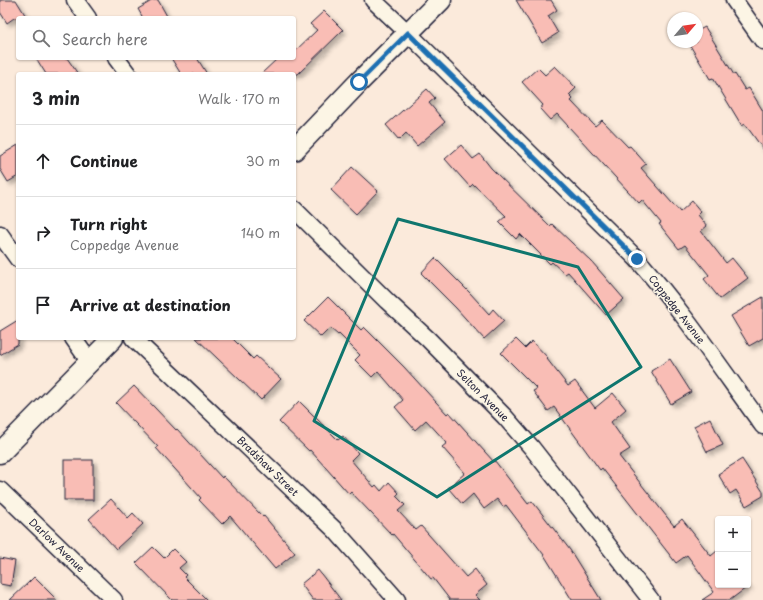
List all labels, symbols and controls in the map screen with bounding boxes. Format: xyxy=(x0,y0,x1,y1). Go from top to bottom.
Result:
north arrow xyxy=(667,12,703,48)
search box xyxy=(16,16,296,60)
icon: search xyxy=(30,27,52,49)
text: Search here xyxy=(62,27,148,50)
route start xyxy=(350,73,368,91)
text: 3 min xyxy=(32,85,80,111)
text: Walk · 170 m xyxy=(198,89,280,108)
text: Continue xyxy=(70,149,138,172)
icon: ahead xyxy=(32,150,54,172)
text: 30 m xyxy=(246,151,280,170)
text: Turn right xyxy=(70,212,147,235)
icon: right xyxy=(32,222,54,244)
text: 140 m xyxy=(241,223,280,242)
text: Coppedge Avenue xyxy=(70,235,179,254)
route end xyxy=(628,250,646,268)
street label: Coppedge Avenue xyxy=(646,271,709,347)
text: Arrive at destination xyxy=(70,293,231,316)
icon: arrive xyxy=(32,294,54,316)
street label: Selton Avenue xyxy=(454,365,513,425)
street label: Bradshaw Street xyxy=(234,432,302,499)
street label: Darlow Avenue xyxy=(26,514,89,575)
map controls xyxy=(715,516,751,588)
button: + xyxy=(715,516,751,552)
button: − xyxy=(715,552,751,588)

